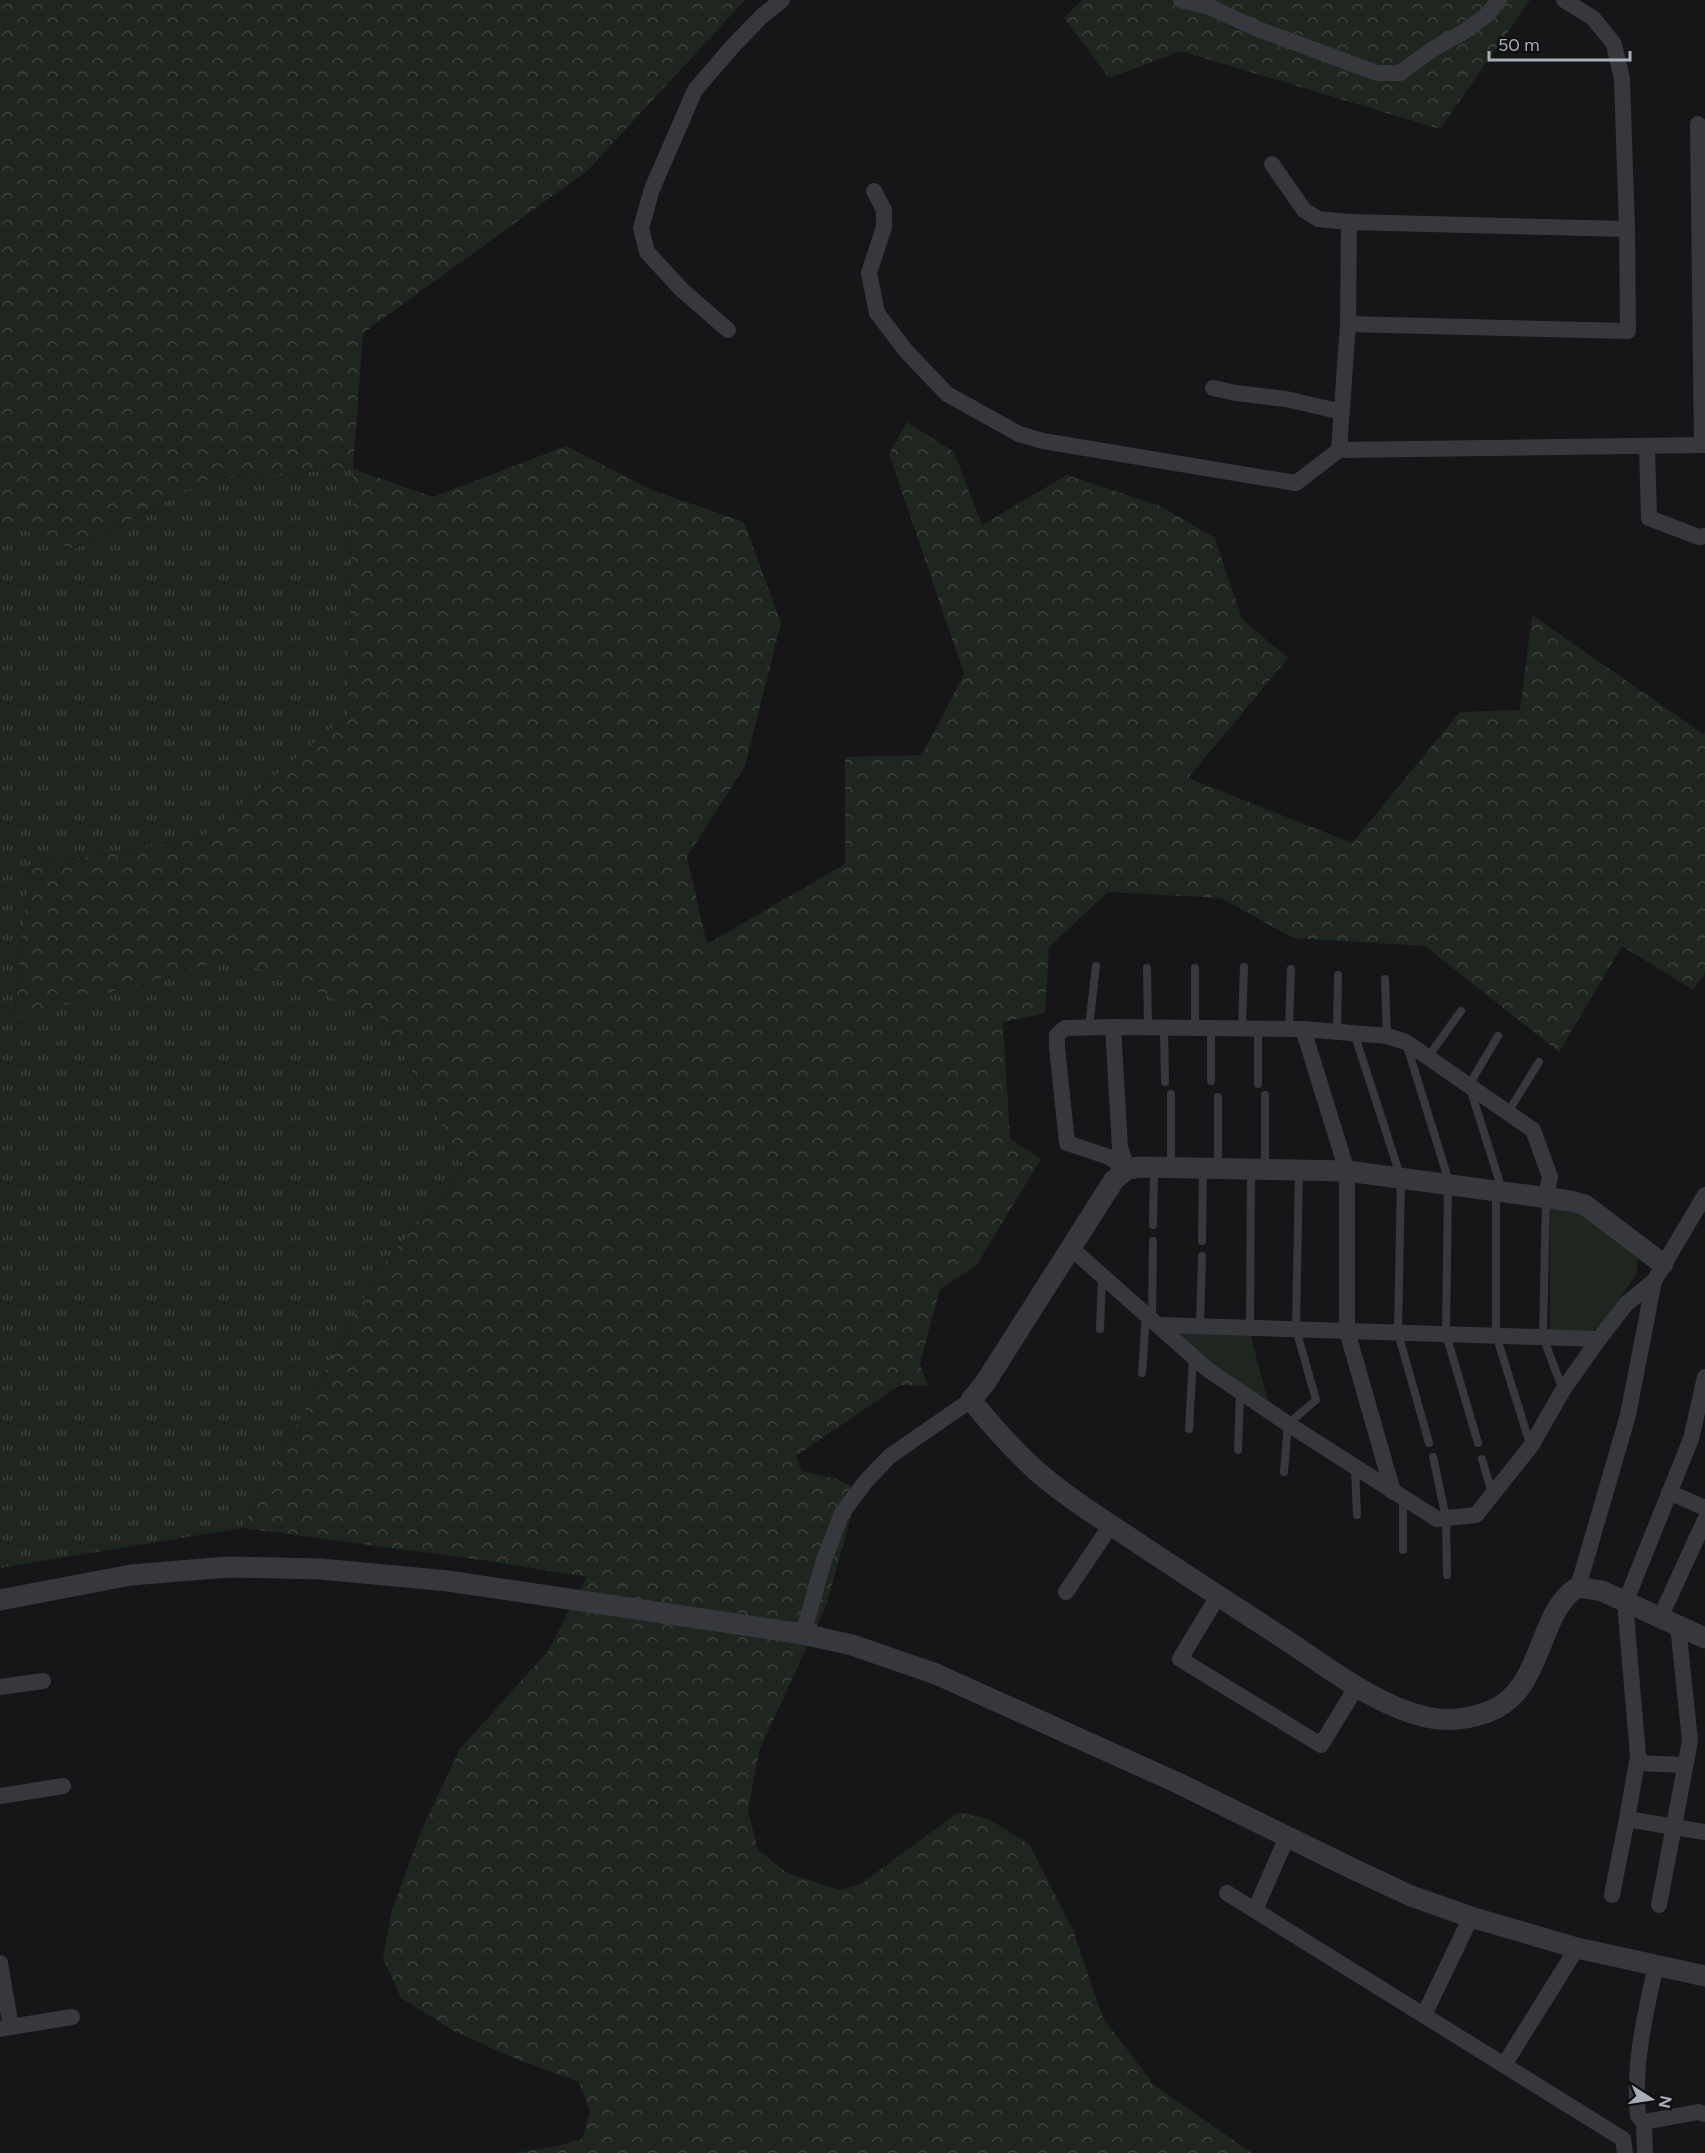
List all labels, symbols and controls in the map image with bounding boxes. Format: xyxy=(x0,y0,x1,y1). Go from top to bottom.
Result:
scale bar xyxy=(1489,24,1630,62)
text: 50 m xyxy=(1498,34,1540,56)
north arrow xyxy=(1621,2069,1681,2129)
text: N xyxy=(1655,2094,1676,2110)

